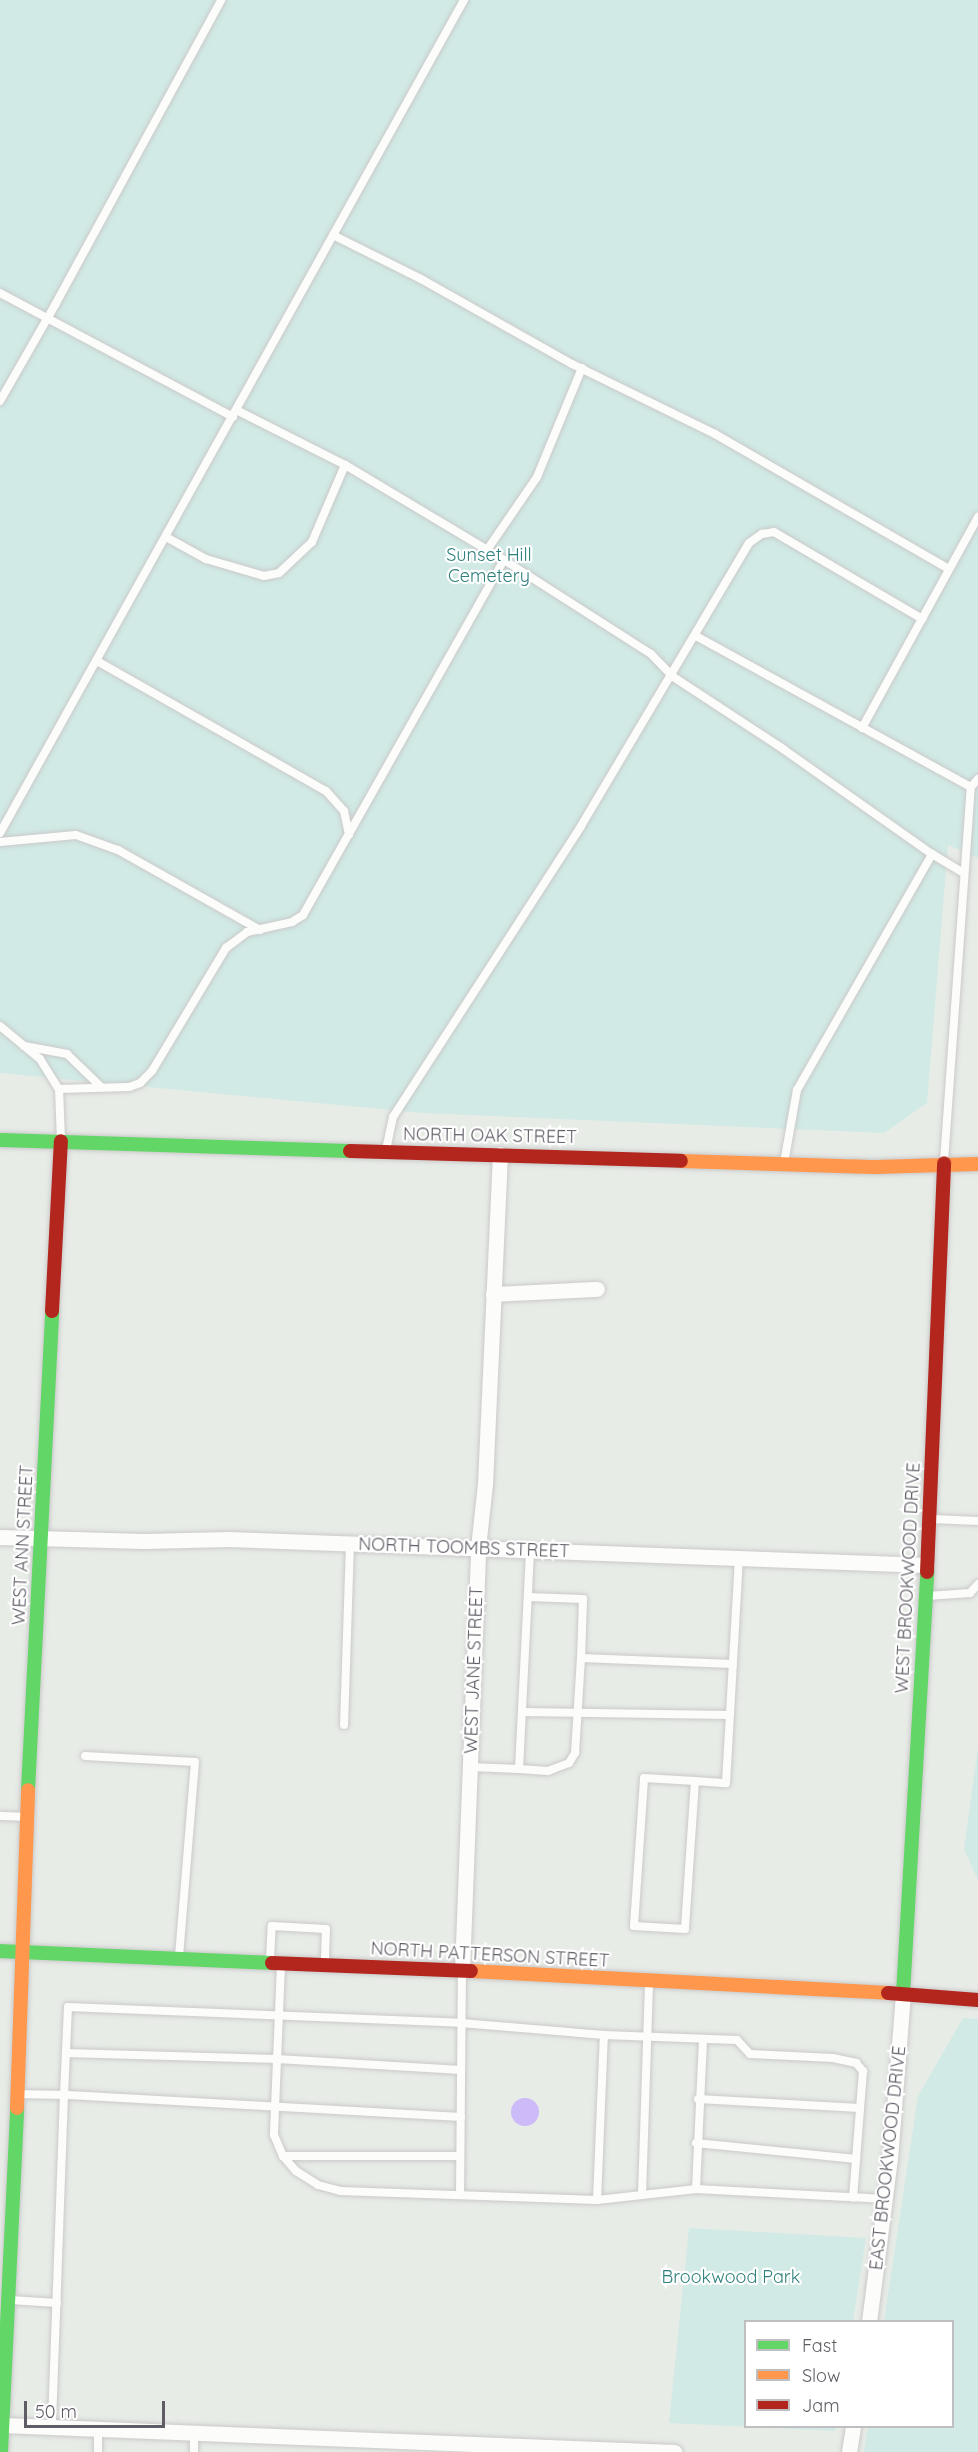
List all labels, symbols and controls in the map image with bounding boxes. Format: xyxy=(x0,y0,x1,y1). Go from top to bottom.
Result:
park label: Sunset Hill Cemetery xyxy=(446,545,532,588)
street label: NORTH OAK STREET xyxy=(403,1124,577,1148)
street label: WEST BROOKWOOD DRIVE xyxy=(891,1462,925,1694)
street label: WEST ANN STREET xyxy=(8,1464,38,1626)
street label: NORTH TOOMBS STREET xyxy=(358,1534,570,1562)
street label: WEST JANE STREET xyxy=(460,1586,488,1754)
street label: NORTH PATTERSON STREET xyxy=(370,1938,610,1972)
street label: EAST BROOKWOOD DRIVE xyxy=(865,2045,911,2271)
park label: Brookwood Park xyxy=(662,2266,800,2288)
legend xyxy=(744,2320,954,2428)
text: Fast xyxy=(802,2334,837,2357)
text: Slow xyxy=(802,2364,840,2387)
scale bar xyxy=(27,2389,168,2427)
text: Jam xyxy=(802,2394,840,2417)
text: 50 m xyxy=(35,2400,77,2423)

